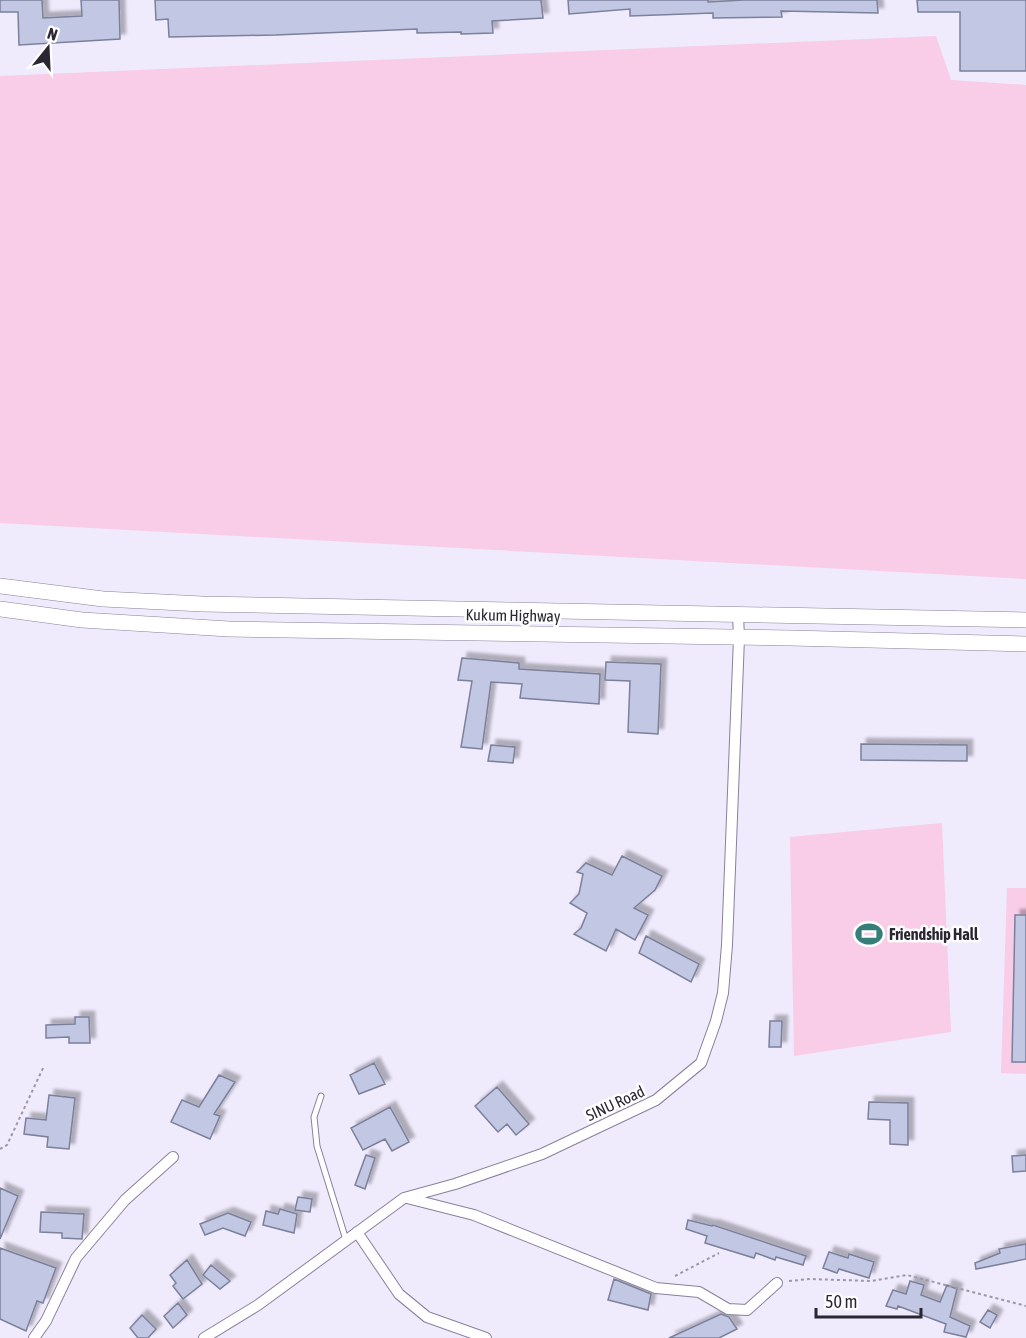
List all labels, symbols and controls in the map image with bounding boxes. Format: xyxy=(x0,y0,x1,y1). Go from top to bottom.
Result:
north arrow xyxy=(18,18,78,78)
text: N xyxy=(45,24,60,44)
street label: Kukum Highway xyxy=(465,605,561,626)
sports icon: Friendship Hall xyxy=(854,919,884,949)
place label: Friendship Hall xyxy=(889,925,979,943)
street label: SINU Road xyxy=(583,1082,647,1124)
scale bar xyxy=(816,1281,921,1319)
text: 50 m xyxy=(825,1291,857,1312)

